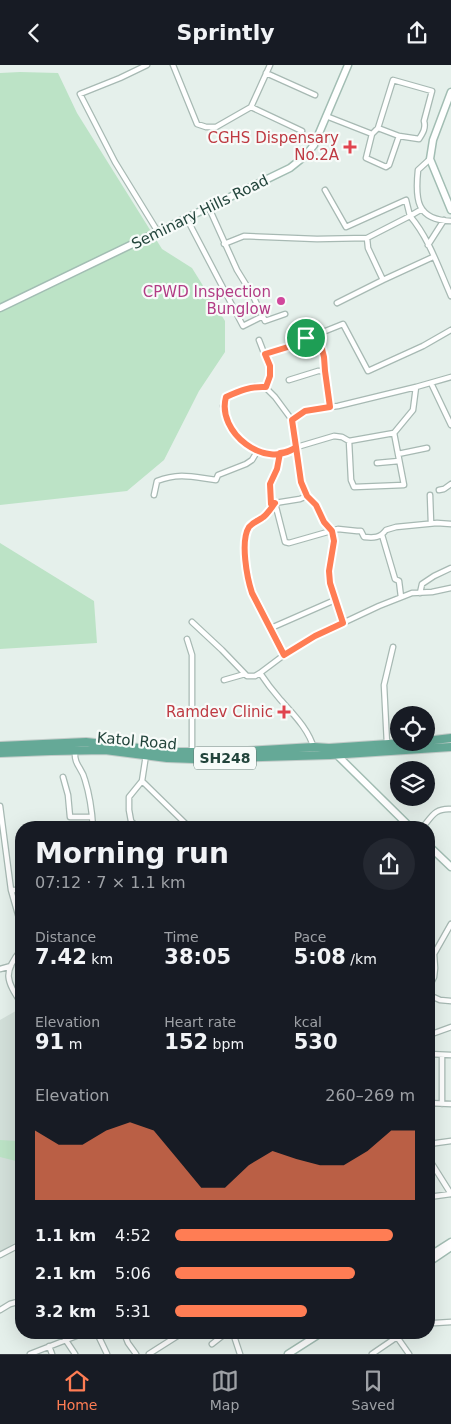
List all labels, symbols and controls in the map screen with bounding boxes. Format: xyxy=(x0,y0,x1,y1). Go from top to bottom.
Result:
icon: back xyxy=(20,19,48,47)
icon: share xyxy=(403,19,431,47)
text: Sprintly xyxy=(176,20,275,45)
place label: CGHS Dispensary No.2A xyxy=(207,129,340,164)
marker: CGHS Dispensary No.2A xyxy=(343,140,357,154)
street label: Seminary Hills Road xyxy=(129,171,271,253)
place label: CPWD Inspection Bunglow xyxy=(143,283,271,318)
marker: CPWD Inspection Bunglow xyxy=(275,295,287,307)
pin xyxy=(285,317,327,359)
icon: arrive xyxy=(292,324,320,352)
place label: Ramdev Clinic xyxy=(166,703,273,721)
marker: Ramdev Clinic xyxy=(277,705,291,719)
map controls xyxy=(390,706,435,806)
button: locate xyxy=(390,706,435,751)
street label: Katol Road xyxy=(96,729,178,753)
road number: SH248 xyxy=(194,746,256,769)
button: layers xyxy=(390,761,435,806)
text: Morning run xyxy=(35,837,229,870)
button: share xyxy=(363,838,415,890)
text: 07:12 · 7 × 1.1 km xyxy=(35,873,186,892)
text: Distance xyxy=(35,929,96,945)
text: Time xyxy=(164,929,199,945)
text: Pace xyxy=(294,929,326,945)
text: 7.42 xyxy=(35,945,87,969)
text: 38:05 xyxy=(164,945,231,969)
text: 5:08 xyxy=(294,945,346,969)
text: km xyxy=(87,951,113,967)
text: /km xyxy=(346,951,377,967)
text: Elevation xyxy=(35,1014,100,1030)
text: Heart rate xyxy=(164,1014,236,1030)
text: kcal xyxy=(294,1014,322,1030)
text: 91 xyxy=(35,1030,64,1054)
text: 152 xyxy=(164,1030,208,1054)
text: 530 xyxy=(294,1030,338,1054)
text: m xyxy=(64,1036,82,1052)
text: bpm xyxy=(208,1036,244,1052)
text: Elevation xyxy=(35,1086,109,1105)
text: 260–269 m xyxy=(325,1086,415,1105)
text: 1.1 km xyxy=(35,1226,96,1245)
text: 4:52 xyxy=(115,1226,151,1245)
text: 2.1 km xyxy=(35,1264,96,1283)
text: 5:06 xyxy=(115,1264,151,1283)
text: 3.2 km xyxy=(35,1302,96,1321)
text: 5:31 xyxy=(115,1302,151,1321)
tab: Home xyxy=(56,1367,97,1413)
tab: Map xyxy=(210,1367,239,1413)
tab: Saved xyxy=(352,1367,395,1413)

